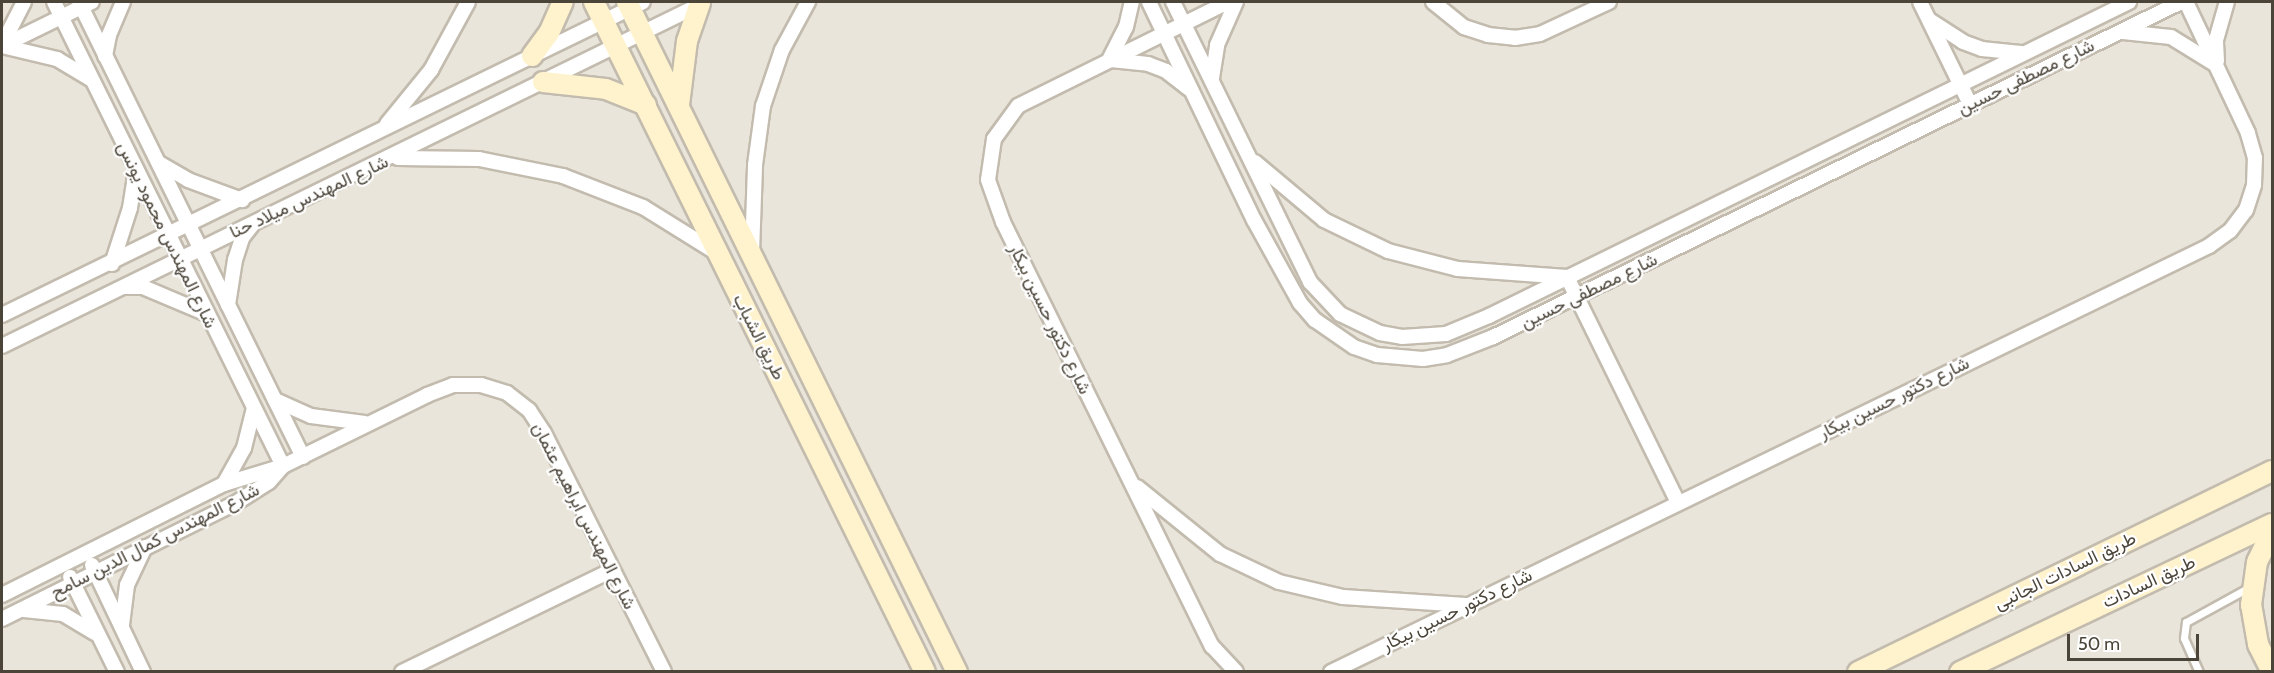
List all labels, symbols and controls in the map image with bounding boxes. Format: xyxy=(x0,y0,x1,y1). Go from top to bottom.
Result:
street label: شارع مصطفى حسين xyxy=(1954,35,2098,119)
street label: شارع المهندس محمود يونس xyxy=(112,138,222,332)
street label: شارع المهندس ميلاد حنا xyxy=(226,151,392,243)
street label: شارع دكتور حسين بيكار xyxy=(1004,240,1096,398)
street label: شارع مصطفى حسين xyxy=(1517,249,1661,333)
street label: طريق الشباب xyxy=(728,290,790,384)
street label: شارع دكتور حسين بيكار xyxy=(1815,352,1973,444)
street label: شارع المهندس ابراهيم عثمان xyxy=(527,419,641,613)
street label: شارع المهندس كمال الدين سامح xyxy=(47,479,263,603)
street label: طريق السادات الجانبى xyxy=(1991,527,2139,615)
street label: طريق السادات xyxy=(2099,551,2199,613)
street label: شارع دكتور حسين بيكار xyxy=(1378,564,1536,656)
scale bar xyxy=(2070,622,2202,660)
text: 50 m xyxy=(2078,633,2120,655)

